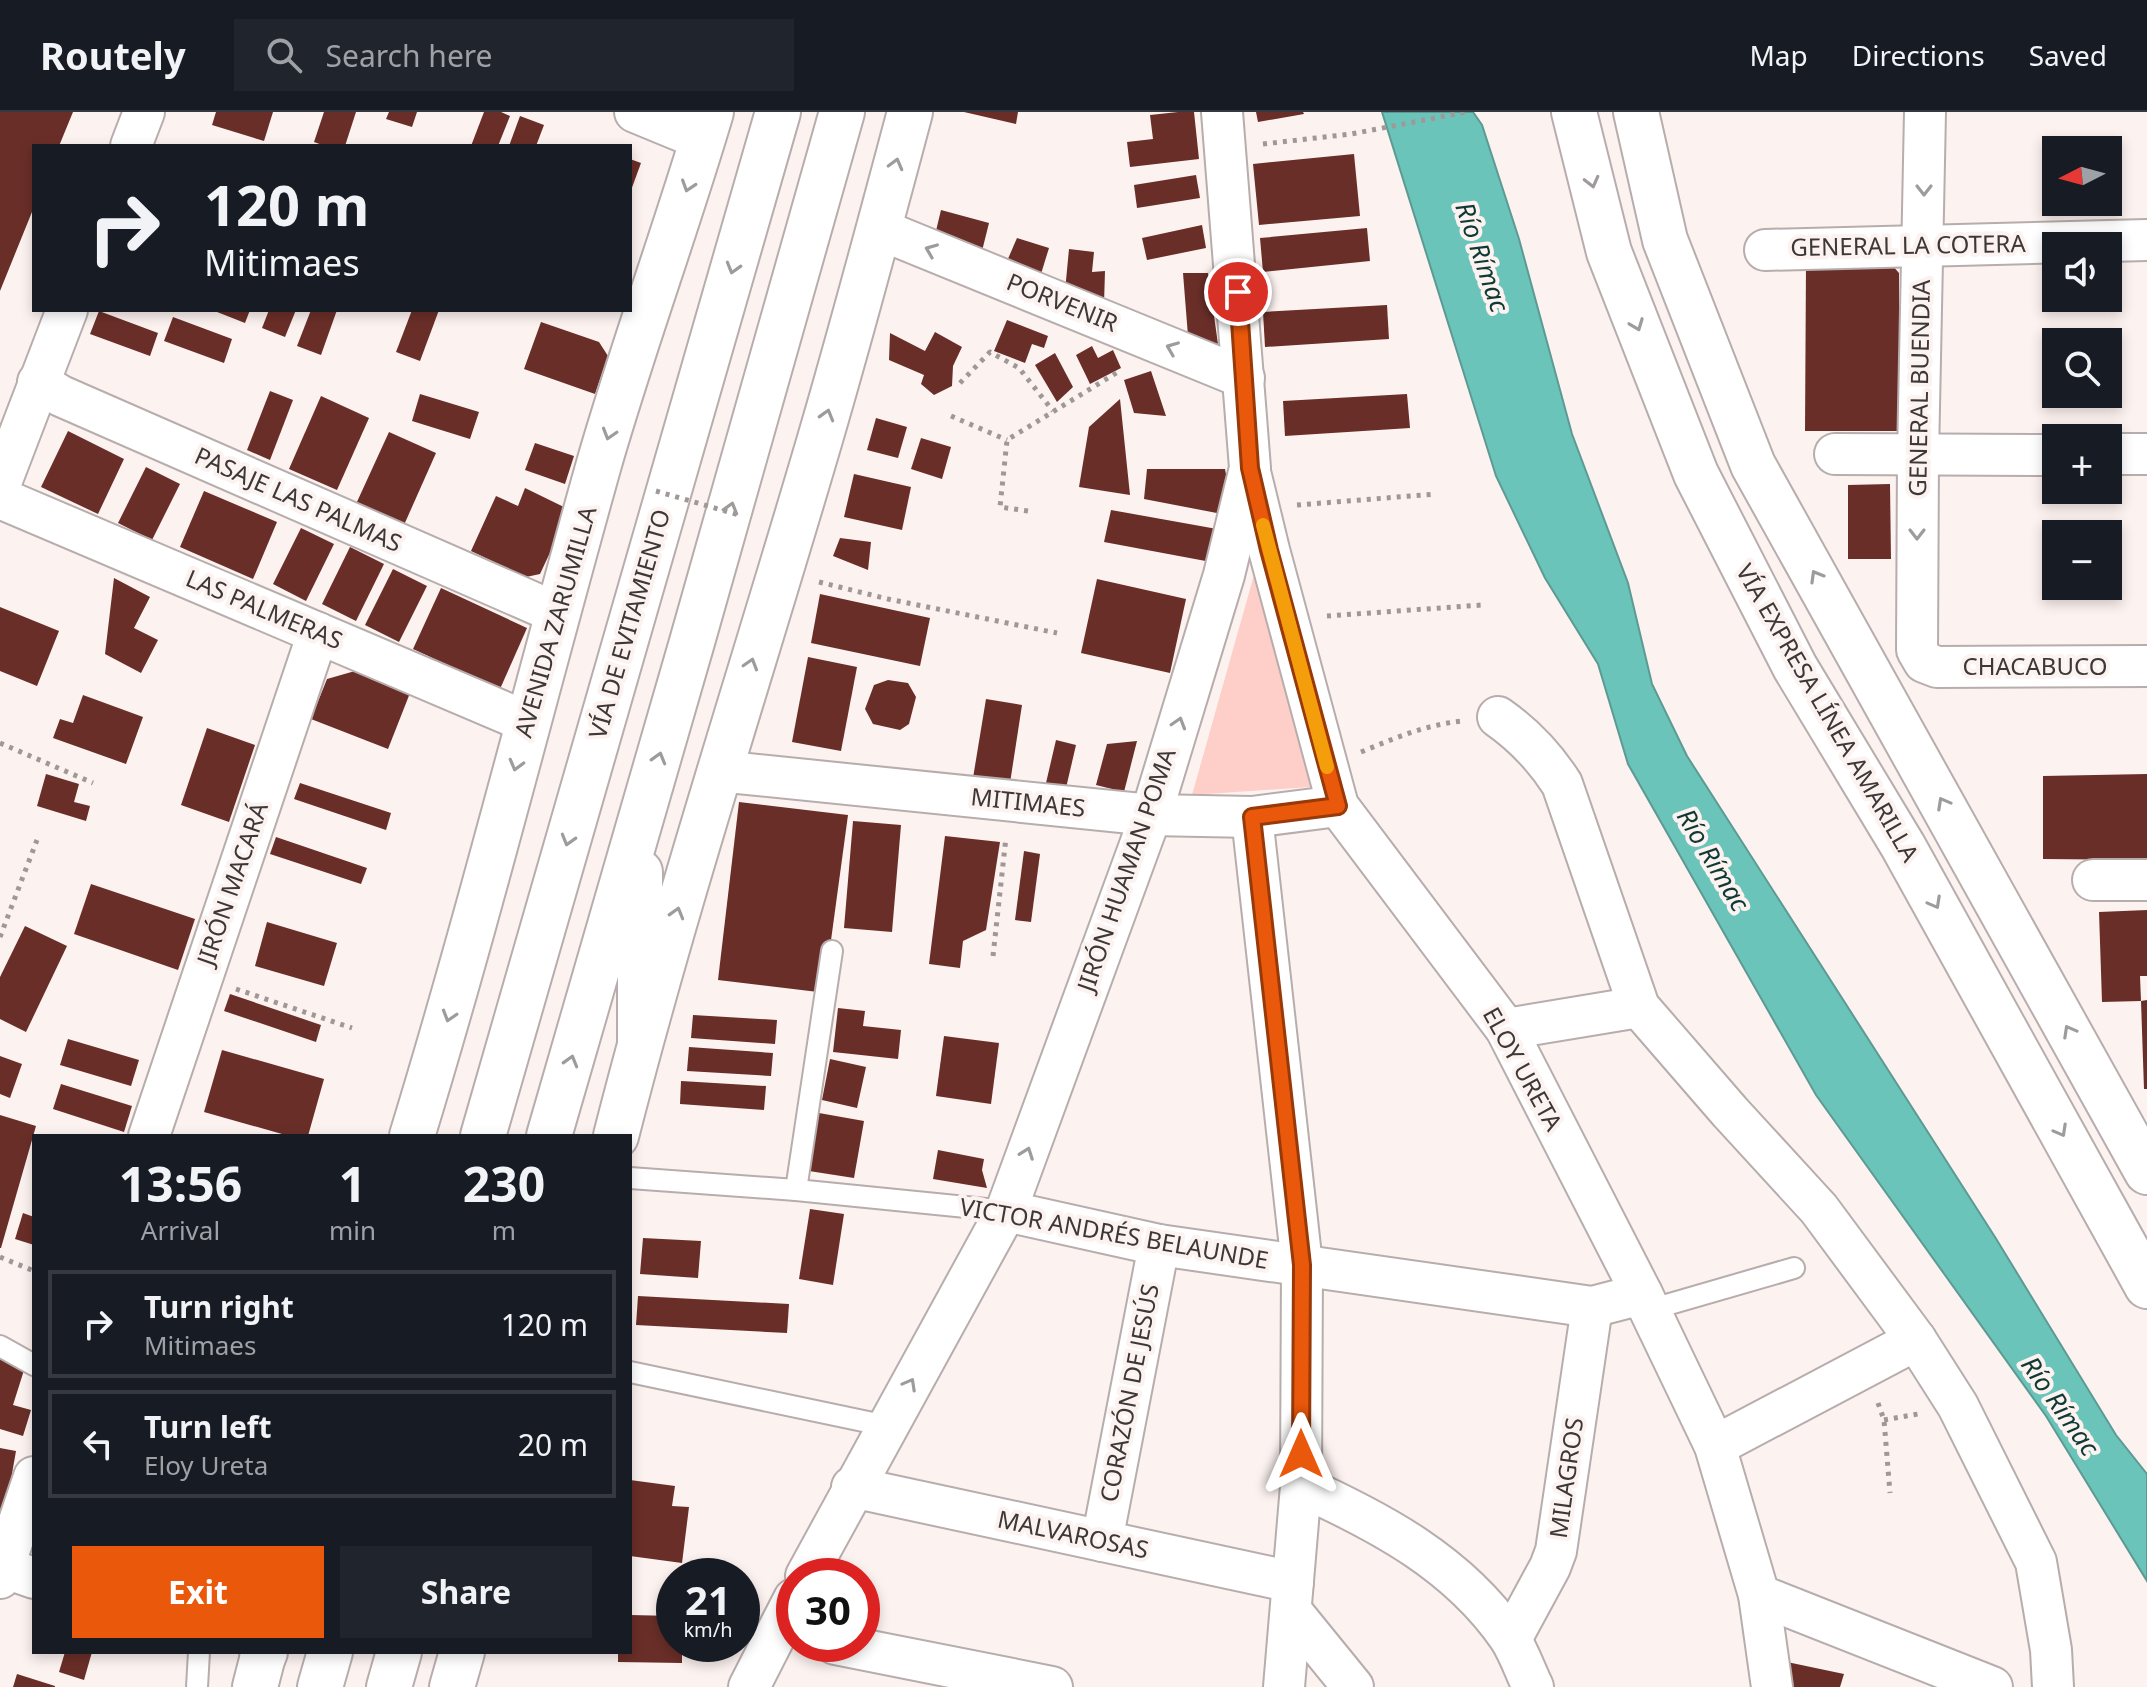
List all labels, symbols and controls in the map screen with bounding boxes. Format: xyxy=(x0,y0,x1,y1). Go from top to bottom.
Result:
search box xyxy=(234,19,794,91)
text: Routely xyxy=(40,29,186,81)
icon: search xyxy=(262,33,306,77)
text: Search here xyxy=(326,35,493,76)
text: Map xyxy=(1749,36,1808,74)
text: Directions xyxy=(1852,36,1985,74)
text: Saved xyxy=(2029,36,2107,74)
north arrow xyxy=(2042,136,2122,216)
map controls xyxy=(2042,136,2122,600)
one-way arrow xyxy=(887,158,904,172)
text: 120 m xyxy=(204,166,369,242)
one-way arrow xyxy=(1582,175,1599,188)
icon: right xyxy=(72,176,176,280)
one-way arrow xyxy=(681,179,697,193)
one-way arrow xyxy=(1916,184,1933,197)
water label: Río Rímac xyxy=(1447,197,1519,317)
street label: GENERAL LA COTERA xyxy=(1790,226,2027,263)
button: sound xyxy=(2042,232,2122,312)
text: Mitimaes xyxy=(204,238,360,287)
one-way arrow xyxy=(925,244,939,260)
pin xyxy=(1204,258,1272,326)
one-way arrow xyxy=(726,260,742,274)
street label: PORVENIR xyxy=(1002,264,1123,339)
icon: arrive xyxy=(1216,270,1260,314)
street label: GENERAL BUENDIA xyxy=(1900,278,1937,497)
one-way arrow xyxy=(1627,317,1644,331)
button: search xyxy=(2042,328,2122,408)
one-way arrow xyxy=(1166,341,1180,358)
one-way arrow xyxy=(818,409,834,423)
button: + xyxy=(2042,424,2122,504)
one-way arrow xyxy=(602,427,618,440)
street label: PASAJE LAS PALMAS xyxy=(190,438,407,559)
one-way arrow xyxy=(722,501,738,515)
street label: AVENIDA ZARUMILLA xyxy=(506,502,604,741)
street label: VÍA DE EVITAMIENTO xyxy=(580,505,677,742)
button: − xyxy=(2042,520,2122,600)
one-way arrow xyxy=(1908,528,1926,541)
street label: VÍA EXPRESA LÍNEA AMARILLA xyxy=(1729,557,1928,868)
street label: LAS PALMERAS xyxy=(181,561,348,656)
one-way arrow xyxy=(1810,570,1825,584)
street label: CHACABUCO xyxy=(1963,649,2107,682)
one-way arrow xyxy=(742,657,758,671)
one-way arrow xyxy=(1170,717,1186,730)
street label: JIRÓN HUAMAN POMA xyxy=(1068,743,1183,997)
one-way arrow xyxy=(650,751,666,765)
one-way arrow xyxy=(508,758,525,772)
street label: MITIMAES xyxy=(969,779,1087,824)
street label: JIRÓN MACARÁ xyxy=(188,797,275,971)
one-way arrow xyxy=(1937,797,1952,811)
water label: Río Rímac xyxy=(1669,801,1759,918)
one-way arrow xyxy=(561,833,577,847)
one-way arrow xyxy=(1925,895,1940,910)
one-way arrow xyxy=(668,907,684,920)
street label: ELOY URETA xyxy=(1476,1001,1571,1137)
one-way arrow xyxy=(442,1009,458,1023)
one-way arrow xyxy=(2063,1024,2078,1039)
one-way arrow xyxy=(562,1055,578,1069)
one-way arrow xyxy=(2051,1122,2067,1136)
one-way arrow xyxy=(1017,1147,1033,1161)
text: 13:56 xyxy=(119,1151,242,1216)
text: 1 xyxy=(339,1151,366,1216)
text: 230 xyxy=(463,1151,545,1216)
street label: VICTOR ANDRÉS BELAUNDE xyxy=(957,1189,1271,1276)
text: Arrival xyxy=(141,1212,220,1248)
text: min xyxy=(329,1212,376,1248)
text: m xyxy=(492,1212,516,1248)
street label: CORAZÓN DE JESÚS xyxy=(1091,1281,1166,1504)
text: Turn right xyxy=(144,1286,294,1327)
icon: right xyxy=(76,1302,120,1346)
text: 120 m xyxy=(501,1304,588,1345)
text: Mitimaes xyxy=(144,1327,256,1363)
water label: Río Rímac xyxy=(2013,1348,2108,1463)
one-way arrow xyxy=(900,1378,915,1392)
text: Turn left xyxy=(144,1406,272,1447)
position arrow xyxy=(1259,1412,1343,1496)
street label: MILAGROS xyxy=(1541,1415,1590,1540)
icon: left xyxy=(76,1422,120,1466)
text: 20 m xyxy=(518,1424,588,1465)
text: Eloy Ureta xyxy=(144,1447,268,1483)
street label: MALVAROSAS xyxy=(995,1501,1152,1566)
button: Exit xyxy=(72,1546,324,1638)
button: Share xyxy=(340,1546,592,1638)
speed limit sign: 30 xyxy=(776,1558,880,1662)
text: 21 xyxy=(685,1572,731,1627)
text: km/h xyxy=(683,1616,733,1643)

